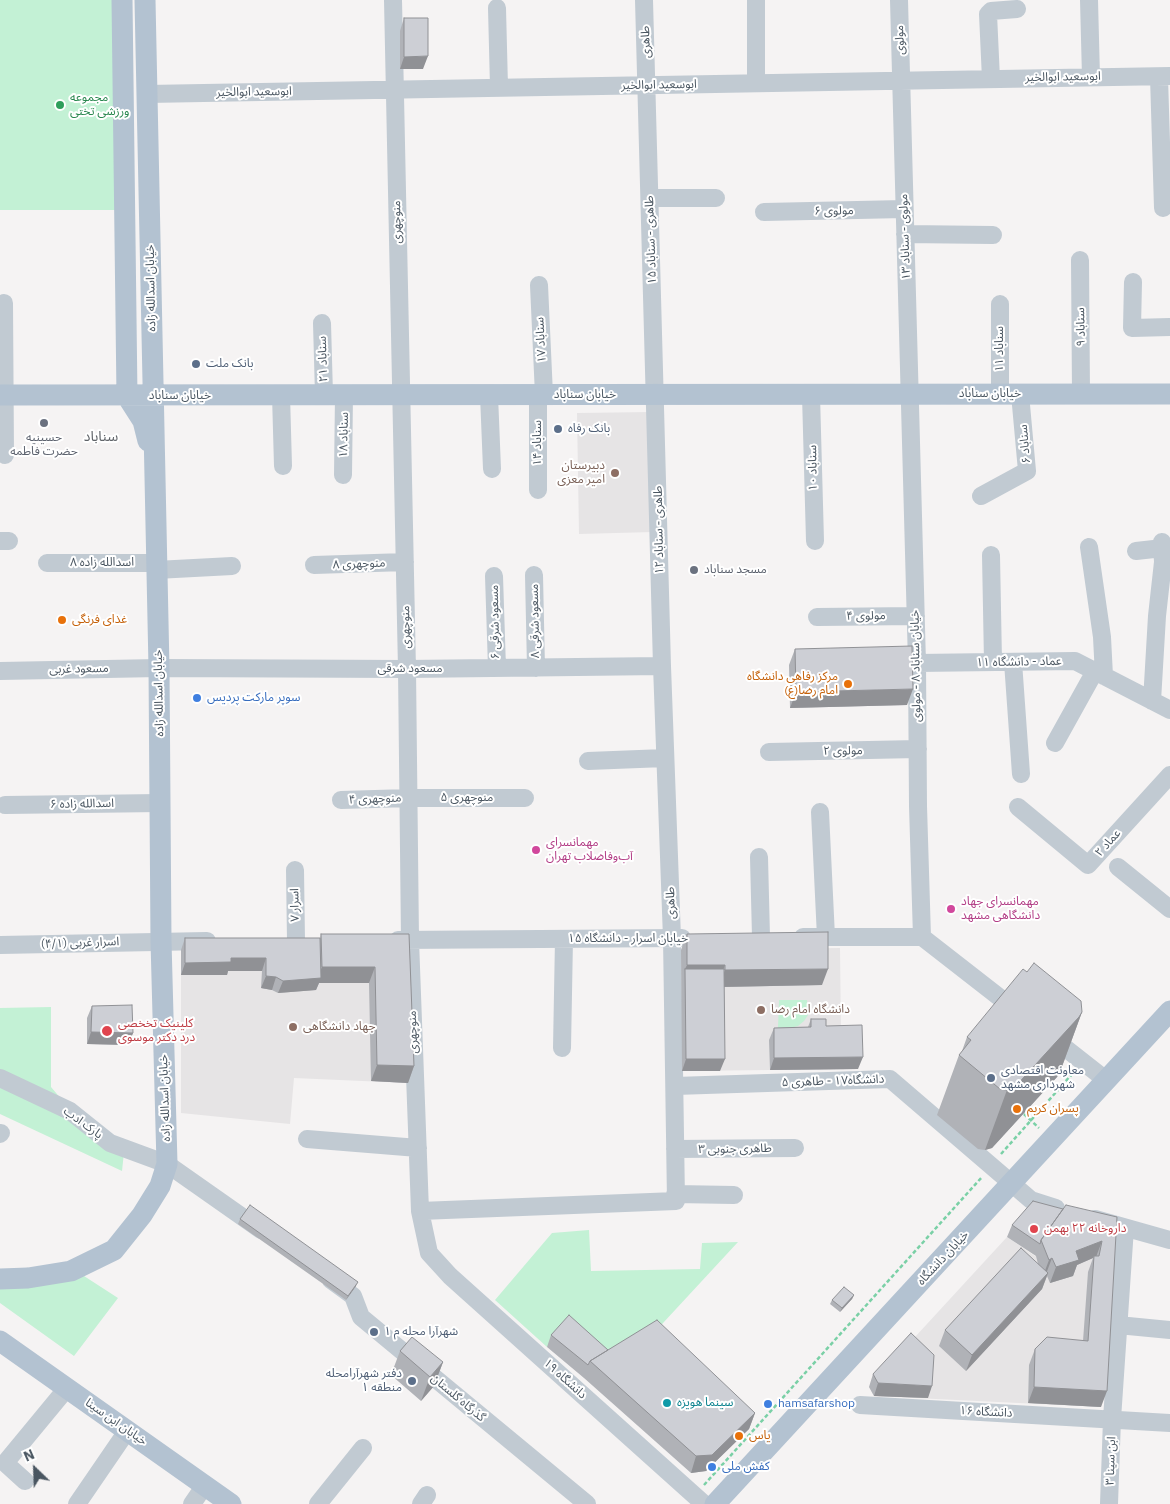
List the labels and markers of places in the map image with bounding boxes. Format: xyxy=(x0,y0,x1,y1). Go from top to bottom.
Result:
place label: مجموعه ورزشی تختی xyxy=(70,91,129,119)
marker: مجموعه ورزشی تختی xyxy=(54,99,66,111)
place label: بانک ملت xyxy=(206,357,253,371)
marker: بانک ملت xyxy=(190,358,202,370)
marker: حسینیه حضرت فاطمه xyxy=(38,417,50,429)
place label: بانک رفاه xyxy=(568,422,610,436)
marker: بانک رفاه xyxy=(552,423,564,435)
place label: حسینیه حضرت فاطمه xyxy=(10,431,78,459)
place label: دبیرستان امیر معزی xyxy=(557,459,605,487)
marker: دبیرستان امیر معزی xyxy=(609,467,621,479)
place label: مسجد سناباد xyxy=(704,563,767,577)
marker: مسجد سناباد xyxy=(688,564,700,576)
place label: غذای فرنگی xyxy=(72,613,127,627)
marker: غذای فرنگی xyxy=(56,614,68,626)
place label: مرکز رفاهی دانشگاه امام رضا(ع) xyxy=(747,670,838,698)
marker: مرکز رفاهی دانشگاه امام رضا(ع) xyxy=(842,678,854,690)
place label: سوپر مارکت پردیس xyxy=(207,691,300,705)
marker: سوپر مارکت پردیس xyxy=(191,692,203,704)
place label: مهمانسرای آب‌و‌فاضلاب تهران xyxy=(546,836,633,864)
marker: مهمانسرای آب‌و‌فاضلاب تهران xyxy=(530,844,542,856)
place label: مهمانسرای جهاد دانشگاهی مشهد xyxy=(961,895,1040,923)
marker: مهمانسرای جهاد دانشگاهی مشهد xyxy=(945,903,957,915)
place label: دانشگاه امام رضا xyxy=(771,1003,850,1017)
marker: دانشگاه امام رضا xyxy=(755,1004,767,1016)
place label: کلینیک تخخصی درد دکتر موسوی xyxy=(118,1017,195,1045)
place label: جهاد دانشگاهی xyxy=(303,1020,376,1034)
marker: جهاد دانشگاهی xyxy=(287,1021,299,1033)
marker: کلینیک تخخصی درد دکتر موسوی xyxy=(100,1024,114,1038)
place label: معاونت اقتصادی شهرداری مشهد xyxy=(1001,1064,1084,1092)
marker: معاونت اقتصادی شهرداری مشهد xyxy=(985,1072,997,1084)
place label: پسران کریم xyxy=(1027,1102,1079,1116)
marker: پسران کریم xyxy=(1011,1103,1023,1115)
place label: داروخانه ۲۲ بهمن xyxy=(1044,1222,1126,1236)
marker: داروخانه ۲۲ بهمن xyxy=(1028,1223,1040,1235)
place label: شهرآرا محله م ۱ xyxy=(384,1325,458,1339)
marker: شهرآرا محله م ۱ xyxy=(368,1326,380,1338)
place label: دفتر شهرآرامحله منطقه ۱ xyxy=(326,1367,402,1395)
marker: دفتر شهرآرامحله منطقه ۱ xyxy=(406,1375,418,1387)
place label: سینما هویزه xyxy=(677,1396,734,1410)
marker: سینما هویزه xyxy=(661,1397,673,1409)
place label: hamsafarshop xyxy=(778,1397,855,1411)
marker: hamsafarshop xyxy=(762,1398,774,1410)
place label: یاس xyxy=(749,1429,771,1443)
marker: یاس xyxy=(733,1430,745,1442)
place label: کفش ملی xyxy=(722,1460,770,1474)
marker: کفش ملی xyxy=(706,1461,718,1473)

